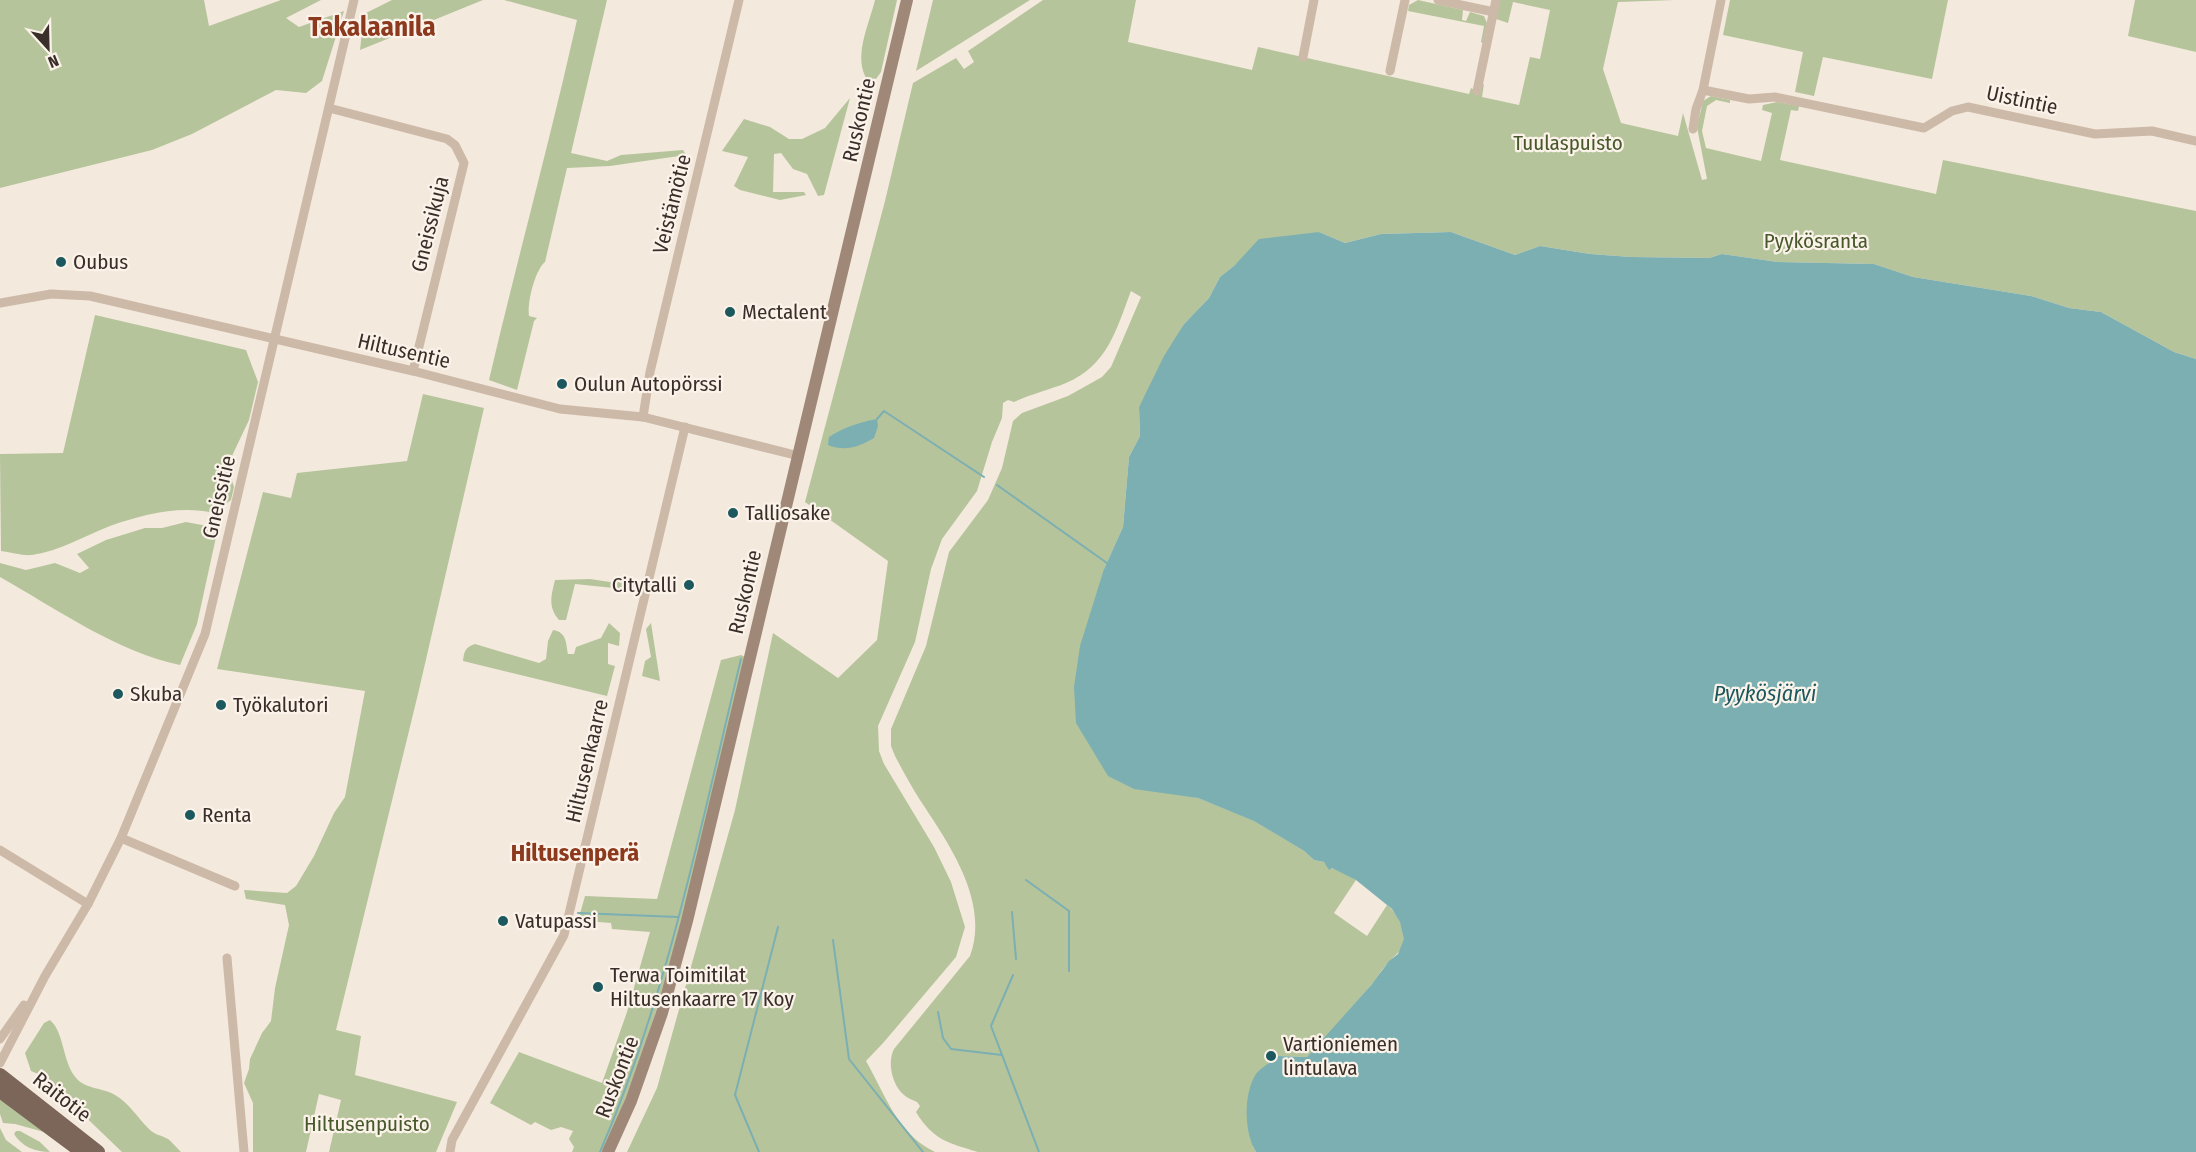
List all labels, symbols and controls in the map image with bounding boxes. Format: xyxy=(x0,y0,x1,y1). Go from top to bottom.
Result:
district label: Takalaanila xyxy=(308,11,436,43)
north arrow xyxy=(18,18,78,78)
text: N xyxy=(45,51,61,72)
street label: Ruskontie xyxy=(837,75,881,165)
street label: Uistintie xyxy=(1984,80,2060,120)
park label: Tuulaspuisto xyxy=(1513,130,1623,156)
street label: Veistämötie xyxy=(647,152,697,256)
street label: Gneissikuja xyxy=(406,173,454,275)
park label: Pyykösranta xyxy=(1764,228,1868,254)
place label: Oubus xyxy=(73,249,128,275)
marker: Oubus xyxy=(54,255,68,269)
place label: Mectalent xyxy=(742,299,827,325)
marker: Mectalent xyxy=(723,305,737,319)
street label: Hiltusentie xyxy=(355,328,453,374)
place label: Oulun Autopörssi xyxy=(574,371,723,397)
marker: Oulun Autopörssi xyxy=(555,377,569,391)
street label: Gneissitie xyxy=(197,453,241,541)
place label: Talliosake xyxy=(745,500,830,526)
marker: Talliosake xyxy=(726,506,740,520)
street label: Ruskontie xyxy=(723,547,767,637)
place label: Citytalli xyxy=(612,572,677,598)
marker: Citytalli xyxy=(682,578,696,592)
water label: Pyykösjärvi xyxy=(1714,680,1817,707)
place label: Skuba xyxy=(130,681,182,707)
marker: Skuba xyxy=(111,687,125,701)
place label: Työkalutori xyxy=(233,692,329,718)
street label: Hiltusenkaarre xyxy=(560,697,614,825)
marker: Työkalutori xyxy=(214,698,228,712)
place label: Renta xyxy=(202,802,252,828)
marker: Renta xyxy=(183,808,197,822)
district label: Hiltusenperä xyxy=(511,839,639,867)
place label: Vatupassi xyxy=(515,908,597,934)
marker: Vatupassi xyxy=(496,914,510,928)
place label: Terwa Toimitilat Hiltusenkaarre 17 Koy xyxy=(610,962,795,1012)
marker: Terwa Toimitilat Hiltusenkaarre 17 Koy xyxy=(591,980,605,994)
place label: Vartioniemen lintulava xyxy=(1283,1031,1398,1081)
street label: Ruskontie xyxy=(590,1032,644,1122)
marker: Vartioniemen lintulava xyxy=(1264,1049,1278,1063)
street label: Raitotie xyxy=(28,1066,96,1128)
park label: Hiltusenpuisto xyxy=(304,1111,430,1137)

